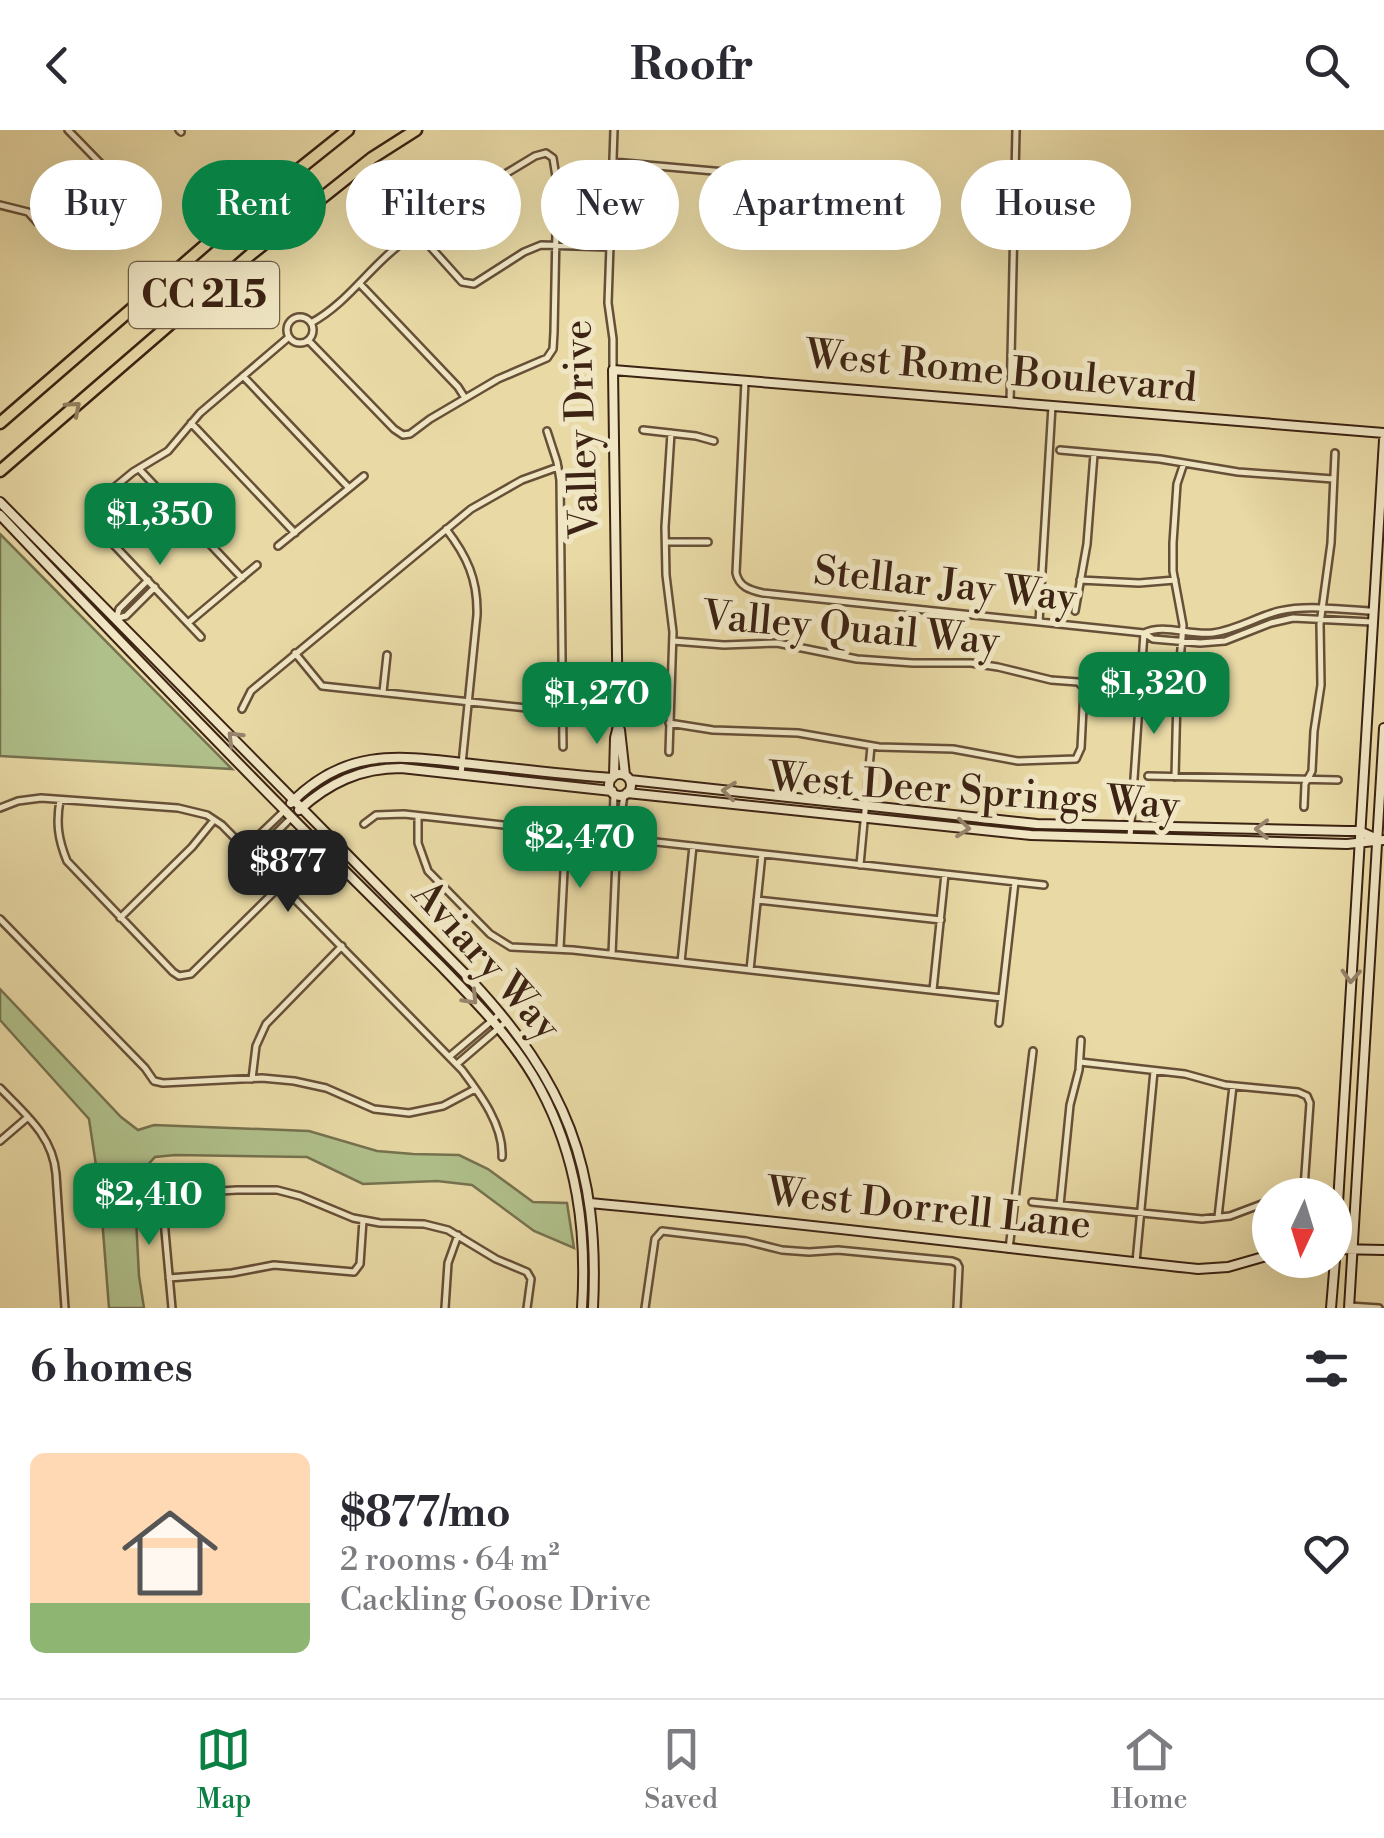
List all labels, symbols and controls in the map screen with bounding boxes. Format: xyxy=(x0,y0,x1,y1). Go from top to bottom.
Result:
text: Roofr xyxy=(630,37,754,94)
icon: back xyxy=(30,38,85,93)
icon: search xyxy=(1299,38,1354,93)
chip: Buy xyxy=(30,160,162,250)
chip: Rent xyxy=(182,160,326,250)
chip: Filters xyxy=(346,160,521,250)
chip: New xyxy=(541,160,679,250)
chip: Apartment xyxy=(699,160,941,250)
chip: House xyxy=(961,160,1131,250)
road number: CC 215 xyxy=(129,262,279,328)
street label: Valley Drive xyxy=(553,319,612,540)
street label: West Rome Boulevard xyxy=(801,330,1199,414)
one-way arrow xyxy=(62,401,81,419)
pin: $1,350 xyxy=(79,483,241,568)
text: $1,350 xyxy=(107,495,213,535)
street label: Stellar Jay Way xyxy=(811,546,1079,625)
street label: Valley Quail Way xyxy=(700,591,1002,668)
pin: $1,320 xyxy=(1073,652,1235,737)
pin: $1,270 xyxy=(516,662,678,747)
text: $1,320 xyxy=(1100,664,1208,704)
text: $1,270 xyxy=(544,674,650,714)
one-way arrow xyxy=(228,731,246,749)
street label: West Deer Springs Way xyxy=(765,753,1182,832)
one-way arrow xyxy=(720,781,736,802)
pin: $2,470 xyxy=(499,806,661,891)
one-way arrow xyxy=(955,817,971,838)
text: $2,470 xyxy=(525,818,635,858)
one-way arrow xyxy=(1253,818,1268,840)
pin: $877 xyxy=(229,830,347,915)
text: $877 xyxy=(250,842,326,882)
street label: Aviary Way xyxy=(400,870,571,1053)
one-way arrow xyxy=(1341,968,1362,984)
one-way arrow xyxy=(459,986,477,1004)
pin: $2,410 xyxy=(68,1163,230,1248)
street label: West Dorrell Lane xyxy=(762,1167,1094,1251)
text: $2,410 xyxy=(95,1175,203,1215)
north arrow xyxy=(1252,1178,1352,1278)
map controls xyxy=(1252,1178,1352,1278)
icon: filters xyxy=(1299,1341,1354,1396)
text: 6 homes xyxy=(30,1342,193,1395)
text: $877/mo xyxy=(340,1487,511,1540)
icon: home xyxy=(110,1493,230,1613)
icon: heart xyxy=(1299,1526,1354,1581)
text: 2 rooms · 64 m² xyxy=(340,1540,560,1580)
text: Cackling Goose Drive xyxy=(340,1580,651,1620)
tab: Map xyxy=(196,1722,252,1817)
tab: Saved xyxy=(644,1722,718,1817)
tab: Home xyxy=(1111,1722,1188,1817)

